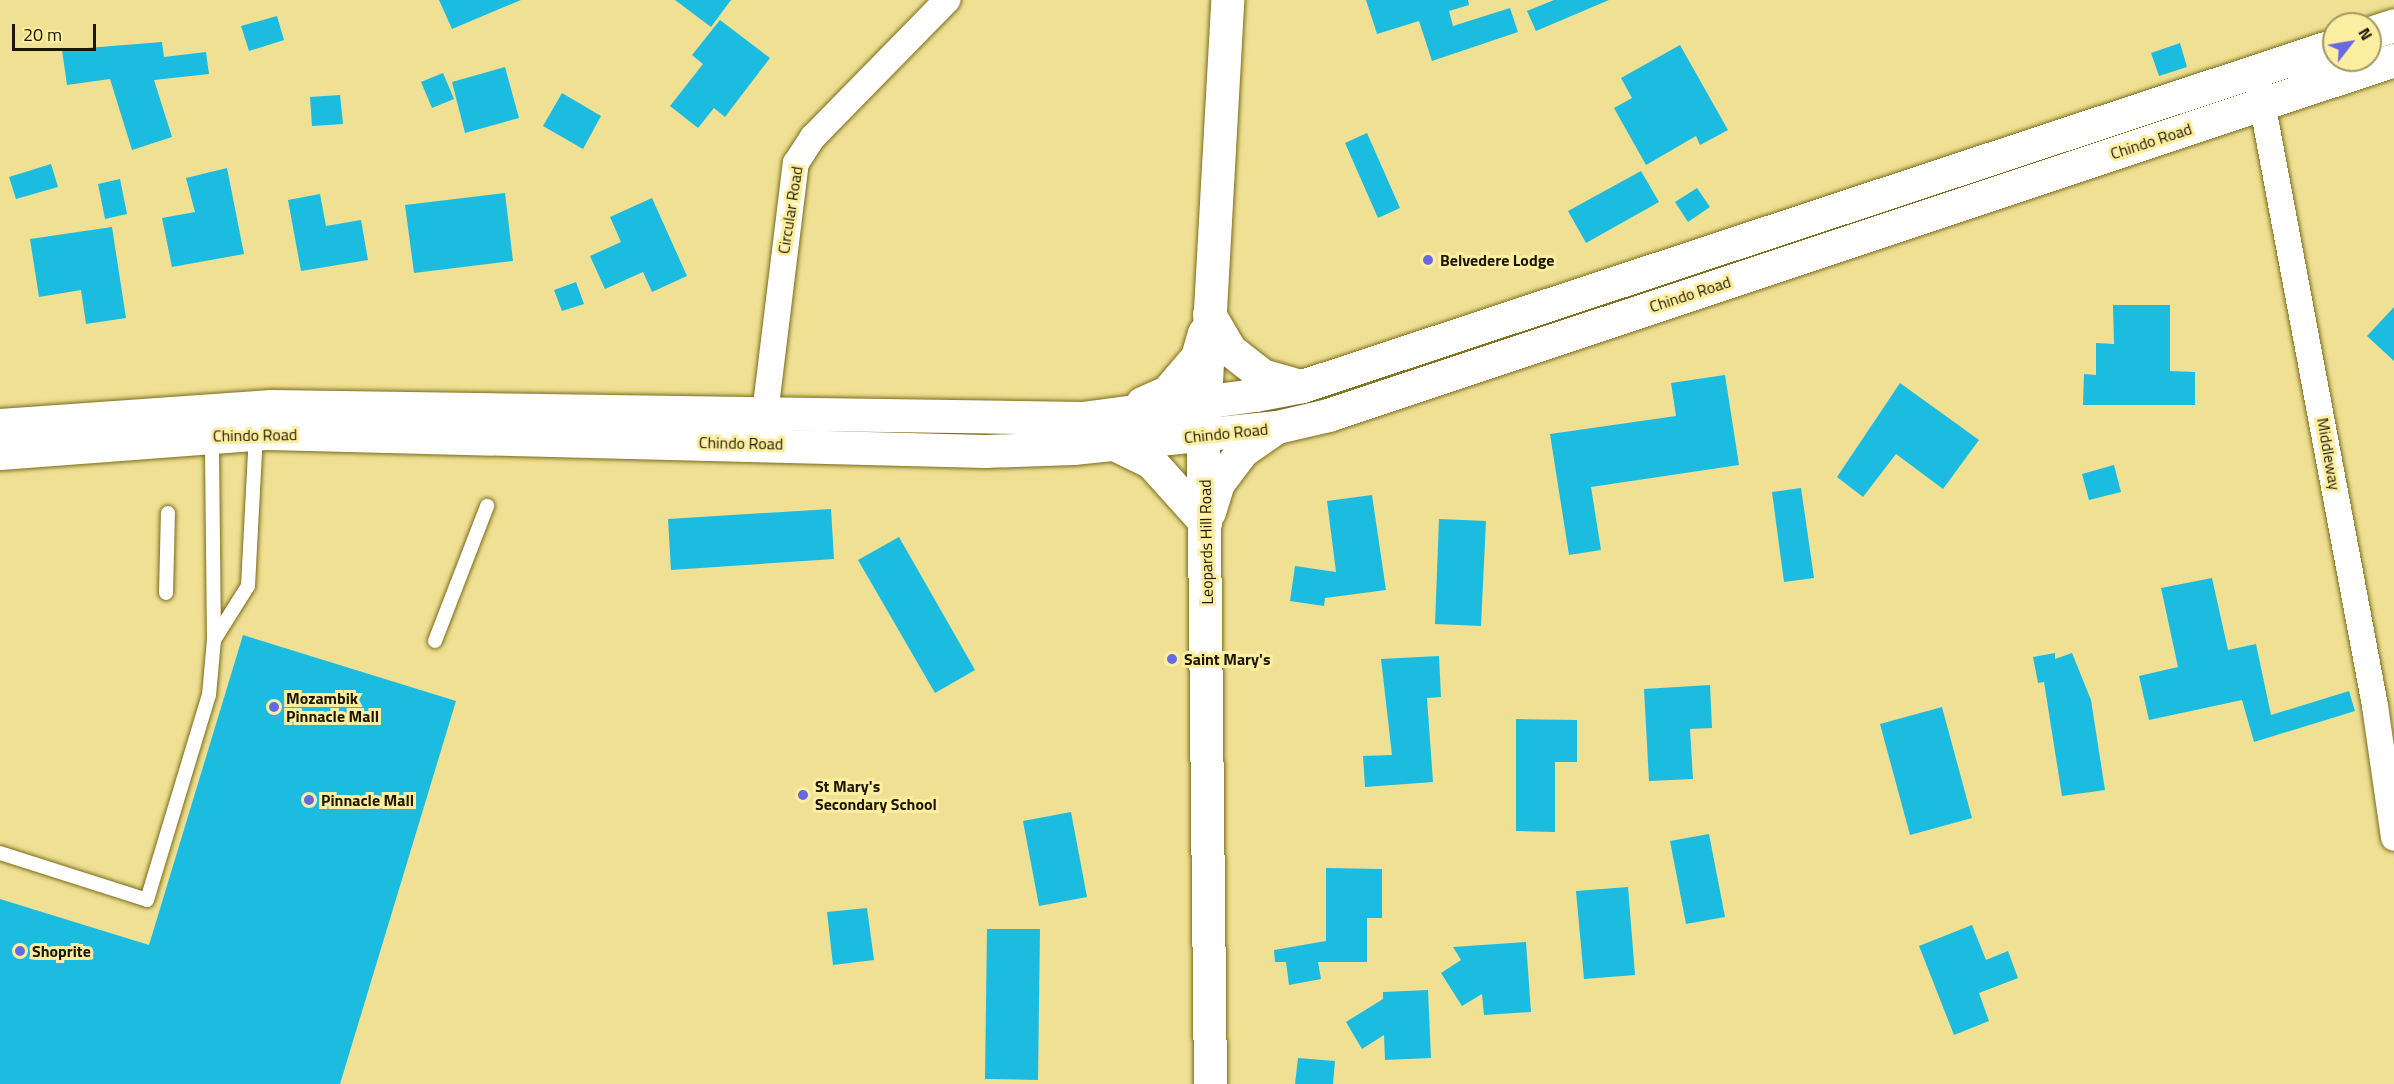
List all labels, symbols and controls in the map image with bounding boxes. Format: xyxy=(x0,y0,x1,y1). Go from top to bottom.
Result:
scale bar xyxy=(15,12,99,50)
north arrow xyxy=(2322,12,2382,72)
text: 20 m xyxy=(23,21,62,48)
text: N xyxy=(2353,23,2379,45)
street label: Chindo Road xyxy=(2108,119,2194,163)
street label: Circular Road xyxy=(774,165,806,255)
place label: Belvedere Lodge xyxy=(1440,250,1554,270)
marker: Belvedere Lodge xyxy=(1421,253,1435,267)
street label: Chindo Road xyxy=(1647,272,1733,316)
street label: Middleway xyxy=(2313,416,2345,492)
street label: Chindo Road xyxy=(1183,419,1269,447)
street label: Chindo Road xyxy=(213,425,297,445)
street label: Chindo Road xyxy=(699,433,783,453)
street label: Leopards Hill Road xyxy=(1195,479,1217,605)
place label: Saint Mary's xyxy=(1184,649,1270,669)
marker: Saint Mary's xyxy=(1165,652,1179,666)
place label: Mozambik Pinnacle Mall xyxy=(286,688,379,726)
marker: Mozambik Pinnacle Mall xyxy=(267,700,281,714)
place label: St Mary's Secondary School xyxy=(815,776,937,814)
marker: St Mary's Secondary School xyxy=(796,788,810,802)
place label: Pinnacle Mall xyxy=(321,790,414,810)
marker: Pinnacle Mall xyxy=(302,793,316,807)
place label: Shoprite xyxy=(32,941,91,961)
marker: Shoprite xyxy=(13,944,27,958)

